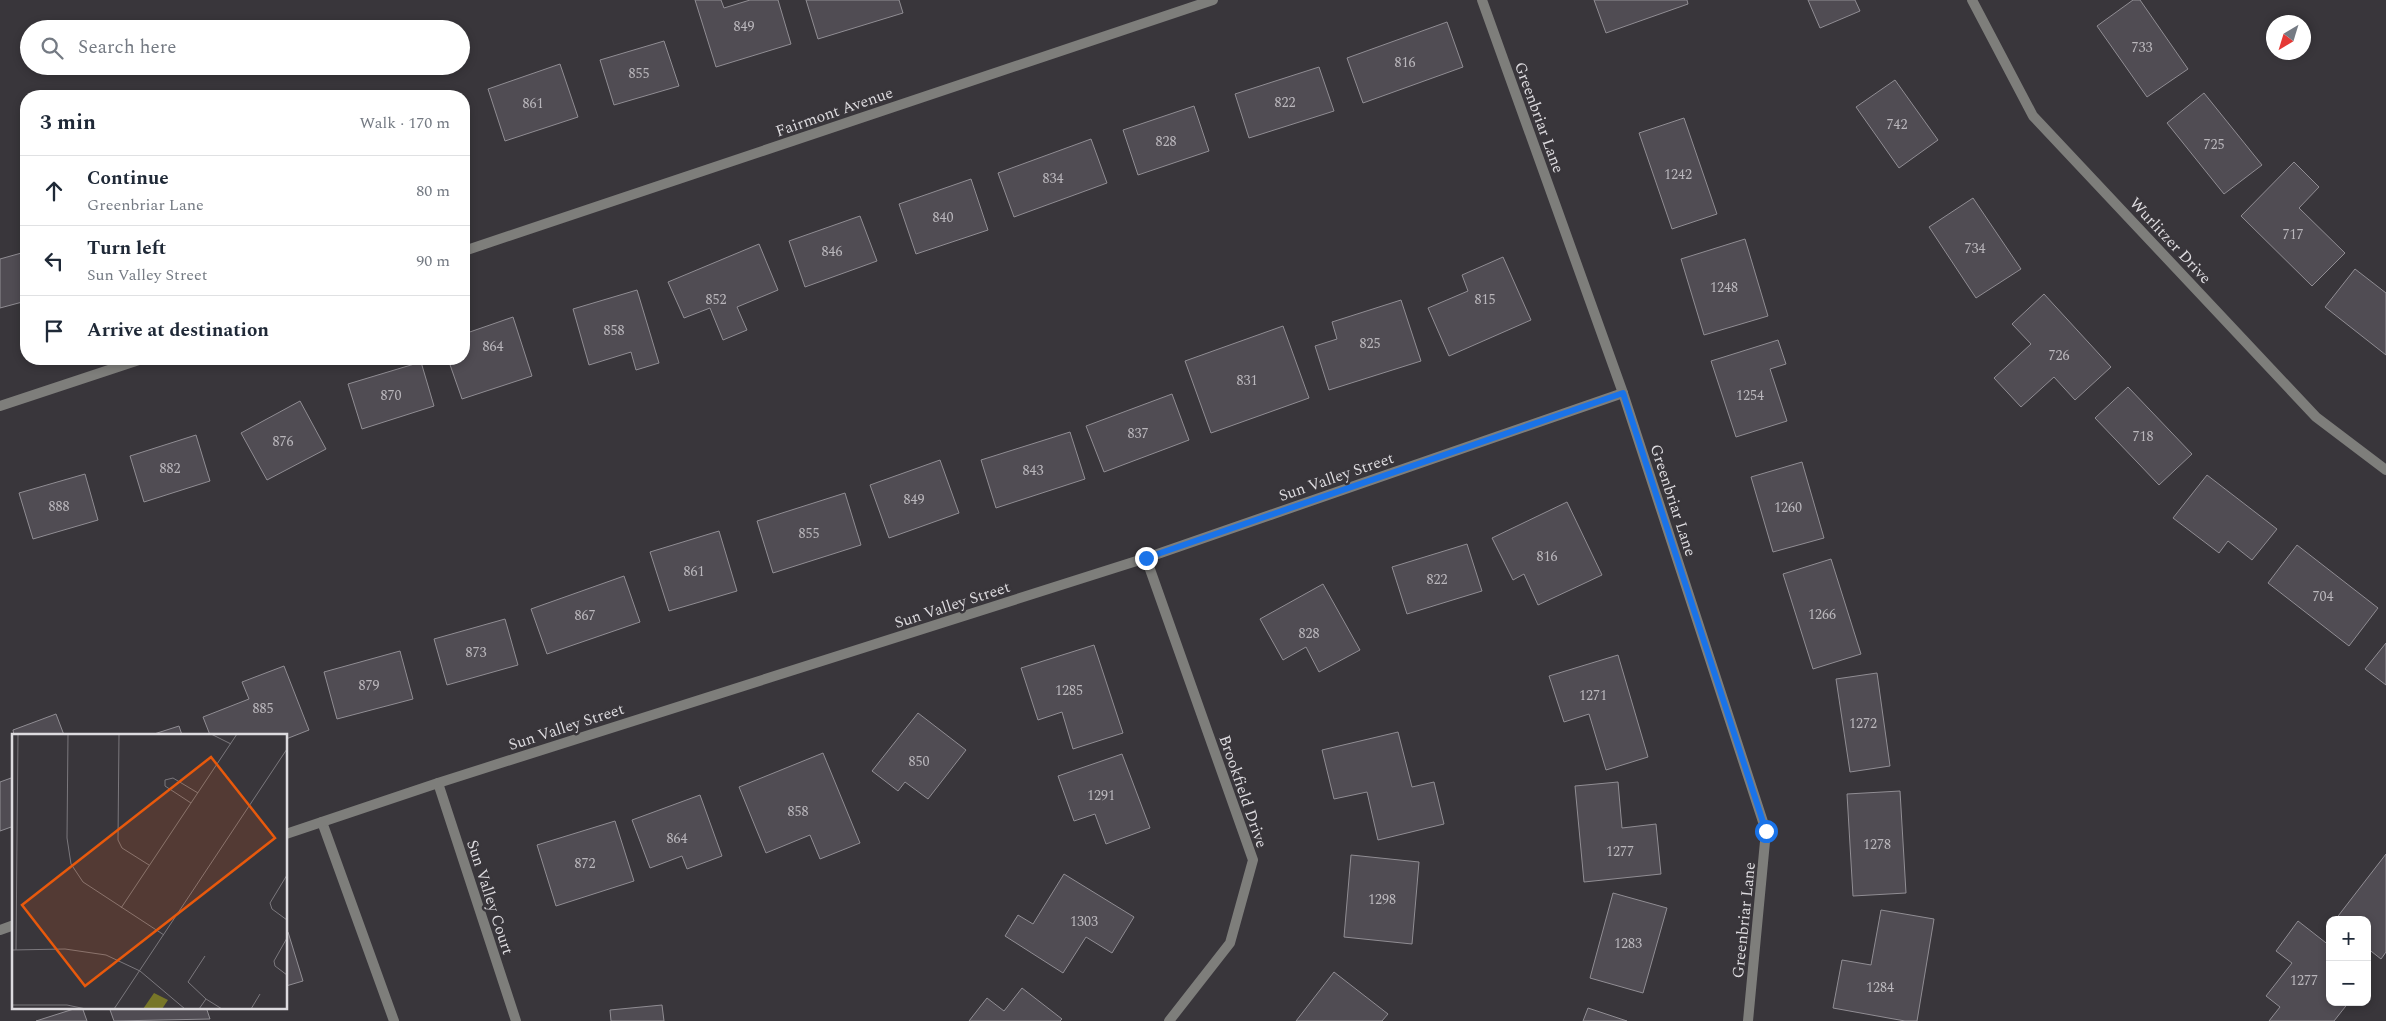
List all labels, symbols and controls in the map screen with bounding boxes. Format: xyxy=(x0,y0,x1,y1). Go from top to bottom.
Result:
north arrow xyxy=(2266,15,2311,60)
house number: 849 xyxy=(734,16,755,37)
search box xyxy=(20,20,470,75)
text: Search here xyxy=(78,33,177,62)
icon: search xyxy=(38,34,66,62)
house number: 733 xyxy=(2132,37,2153,58)
house number: 816 xyxy=(1395,52,1416,73)
street label: Greenbriar Lane xyxy=(1508,58,1570,176)
house number: 855 xyxy=(629,63,650,84)
street label: Fairmont Avenue xyxy=(772,81,896,143)
house number: 822 xyxy=(1275,92,1296,113)
house number: 861 xyxy=(523,93,544,114)
text: 3 min xyxy=(40,107,96,139)
text: Walk · 170 m xyxy=(359,111,450,135)
house number: 742 xyxy=(1887,114,1908,135)
house number: 828 xyxy=(1156,131,1177,152)
house number: 725 xyxy=(2204,134,2225,155)
text: Continue xyxy=(87,164,169,193)
house number: 1242 xyxy=(1664,164,1692,185)
house number: 834 xyxy=(1043,168,1064,189)
icon: ahead xyxy=(40,177,68,205)
text: 80 m xyxy=(416,179,450,203)
street label: Wurlitzer Drive xyxy=(2124,192,2217,289)
text: Greenbriar Lane xyxy=(87,193,204,217)
house number: 840 xyxy=(933,207,954,228)
house number: 717 xyxy=(2283,224,2304,245)
text: Turn left xyxy=(87,234,166,263)
house number: 734 xyxy=(1965,238,1986,259)
house number: 846 xyxy=(822,241,843,262)
icon: left xyxy=(40,247,68,275)
text: 90 m xyxy=(416,249,450,273)
text: Sun Valley Street xyxy=(87,263,207,287)
house number: 1248 xyxy=(1710,277,1738,298)
house number: 852 xyxy=(706,289,727,310)
house number: 815 xyxy=(1475,289,1496,310)
text: Arrive at destination xyxy=(87,316,269,345)
icon: arrive xyxy=(40,317,68,345)
house number: 858 xyxy=(604,320,625,341)
house number: 825 xyxy=(1360,333,1381,354)
house number: 864 xyxy=(483,336,504,357)
house number: 726 xyxy=(2049,345,2070,366)
house number: 831 xyxy=(1237,370,1258,391)
house number: 870 xyxy=(381,385,402,406)
house number: 1254 xyxy=(1736,385,1764,406)
house number: 837 xyxy=(1128,423,1149,444)
house number: 718 xyxy=(2133,426,2154,447)
house number: 876 xyxy=(273,431,294,452)
street label: Greenbriar Lane xyxy=(1644,441,1703,560)
street label: Sun Valley Street xyxy=(1276,446,1397,508)
house number: 882 xyxy=(160,458,181,479)
house number: 843 xyxy=(1023,460,1044,481)
house number: 849 xyxy=(904,489,925,510)
house number: 888 xyxy=(49,496,70,517)
house number: 1260 xyxy=(1774,497,1802,518)
house number: 855 xyxy=(799,523,820,544)
house number: 816 xyxy=(1537,546,1558,567)
route end xyxy=(1135,547,1158,570)
house number: 861 xyxy=(684,561,705,582)
house number: 822 xyxy=(1427,569,1448,590)
street label: Sun Valley Street xyxy=(891,575,1014,635)
house number: 704 xyxy=(2313,586,2334,607)
house number: 1266 xyxy=(1808,604,1836,625)
house number: 867 xyxy=(575,605,596,626)
house number: 828 xyxy=(1299,623,1320,644)
house number: 873 xyxy=(466,642,487,663)
house number: 879 xyxy=(359,675,380,696)
house number: 1285 xyxy=(1055,680,1083,701)
house number: 1271 xyxy=(1579,685,1607,706)
street label: Sun Valley Street xyxy=(505,697,628,757)
house number: 885 xyxy=(253,698,274,719)
house number: 1272 xyxy=(1849,713,1877,734)
street label: Brookfield Drive xyxy=(1212,732,1274,851)
inset map xyxy=(12,734,288,1008)
house number: 850 xyxy=(909,751,930,772)
house number: 1291 xyxy=(1087,785,1115,806)
house number: 858 xyxy=(788,801,809,822)
route start xyxy=(1755,820,1778,843)
house number: 864 xyxy=(667,828,688,849)
house number: 1278 xyxy=(1863,834,1891,855)
street label: Sun Valley Court xyxy=(460,837,520,958)
house number: 1277 xyxy=(1606,841,1634,862)
house number: 872 xyxy=(575,853,596,874)
street label: Greenbriar Lane xyxy=(1726,861,1762,979)
house number: 1298 xyxy=(1368,889,1396,910)
house number: 1303 xyxy=(1070,911,1098,932)
map controls xyxy=(2326,916,2371,1006)
button: + xyxy=(2326,916,2371,961)
house number: 1283 xyxy=(1614,933,1642,954)
button: − xyxy=(2326,961,2371,1006)
house number: 1277 xyxy=(2290,970,2318,991)
house number: 1284 xyxy=(1866,977,1894,998)

